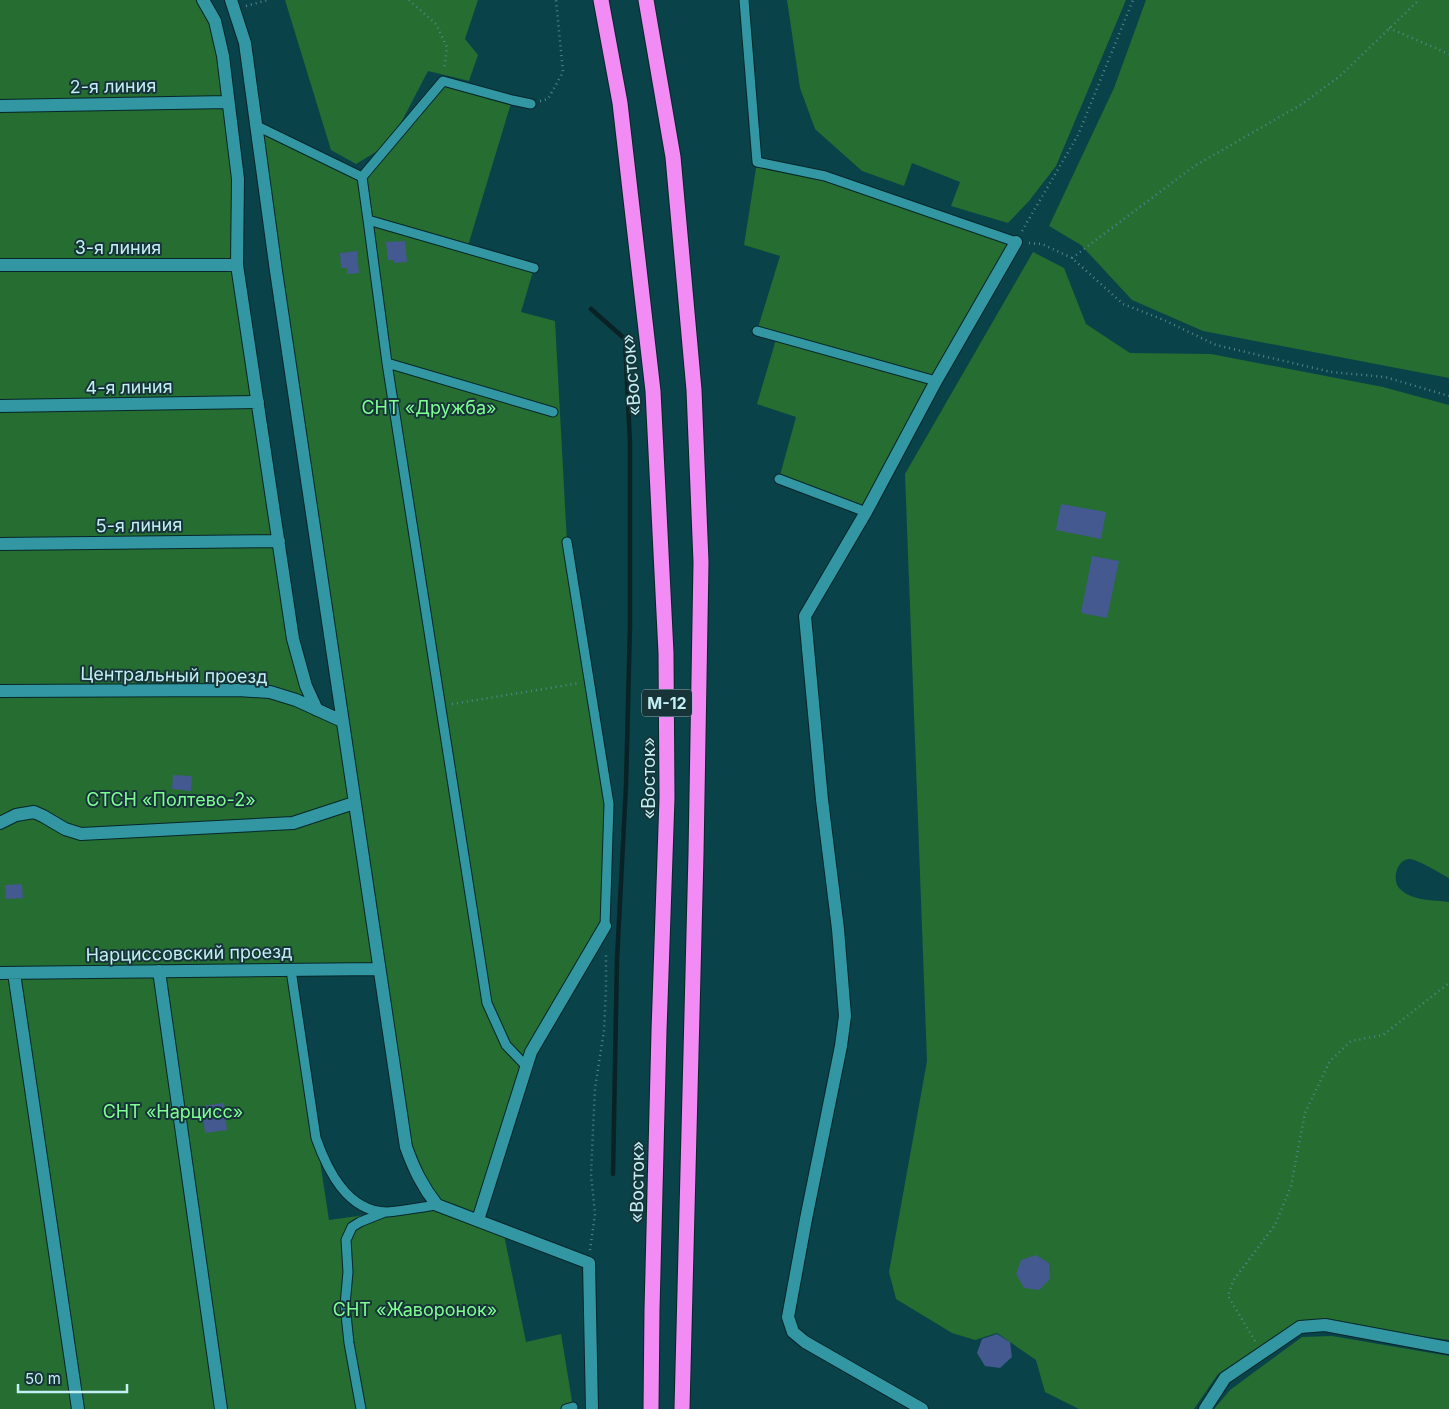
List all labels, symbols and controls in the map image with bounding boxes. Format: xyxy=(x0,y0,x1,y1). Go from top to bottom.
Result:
street label: 2-я линия xyxy=(70,75,156,97)
street label: 3-я линия xyxy=(75,237,161,258)
street label: «Восток» xyxy=(617,333,645,417)
street label: 4-я линия xyxy=(85,376,173,398)
park label: СНТ «Дружба» xyxy=(361,397,497,418)
street label: 5-я линия xyxy=(96,514,182,536)
street label: Центральный проезд xyxy=(80,663,268,687)
road number: М-12 xyxy=(642,690,692,716)
street label: «Восток» xyxy=(638,737,659,819)
park label: СТСН «Полтево-2» xyxy=(86,789,256,810)
street label: Нарциссовский проезд xyxy=(85,941,293,965)
park label: СНТ «Нарцисс» xyxy=(103,1101,243,1122)
street label: «Восток» xyxy=(626,1141,648,1223)
park label: СНТ «Жаворонок» xyxy=(333,1299,497,1320)
scale bar xyxy=(18,1362,126,1394)
text: 50 m xyxy=(25,1369,61,1388)

